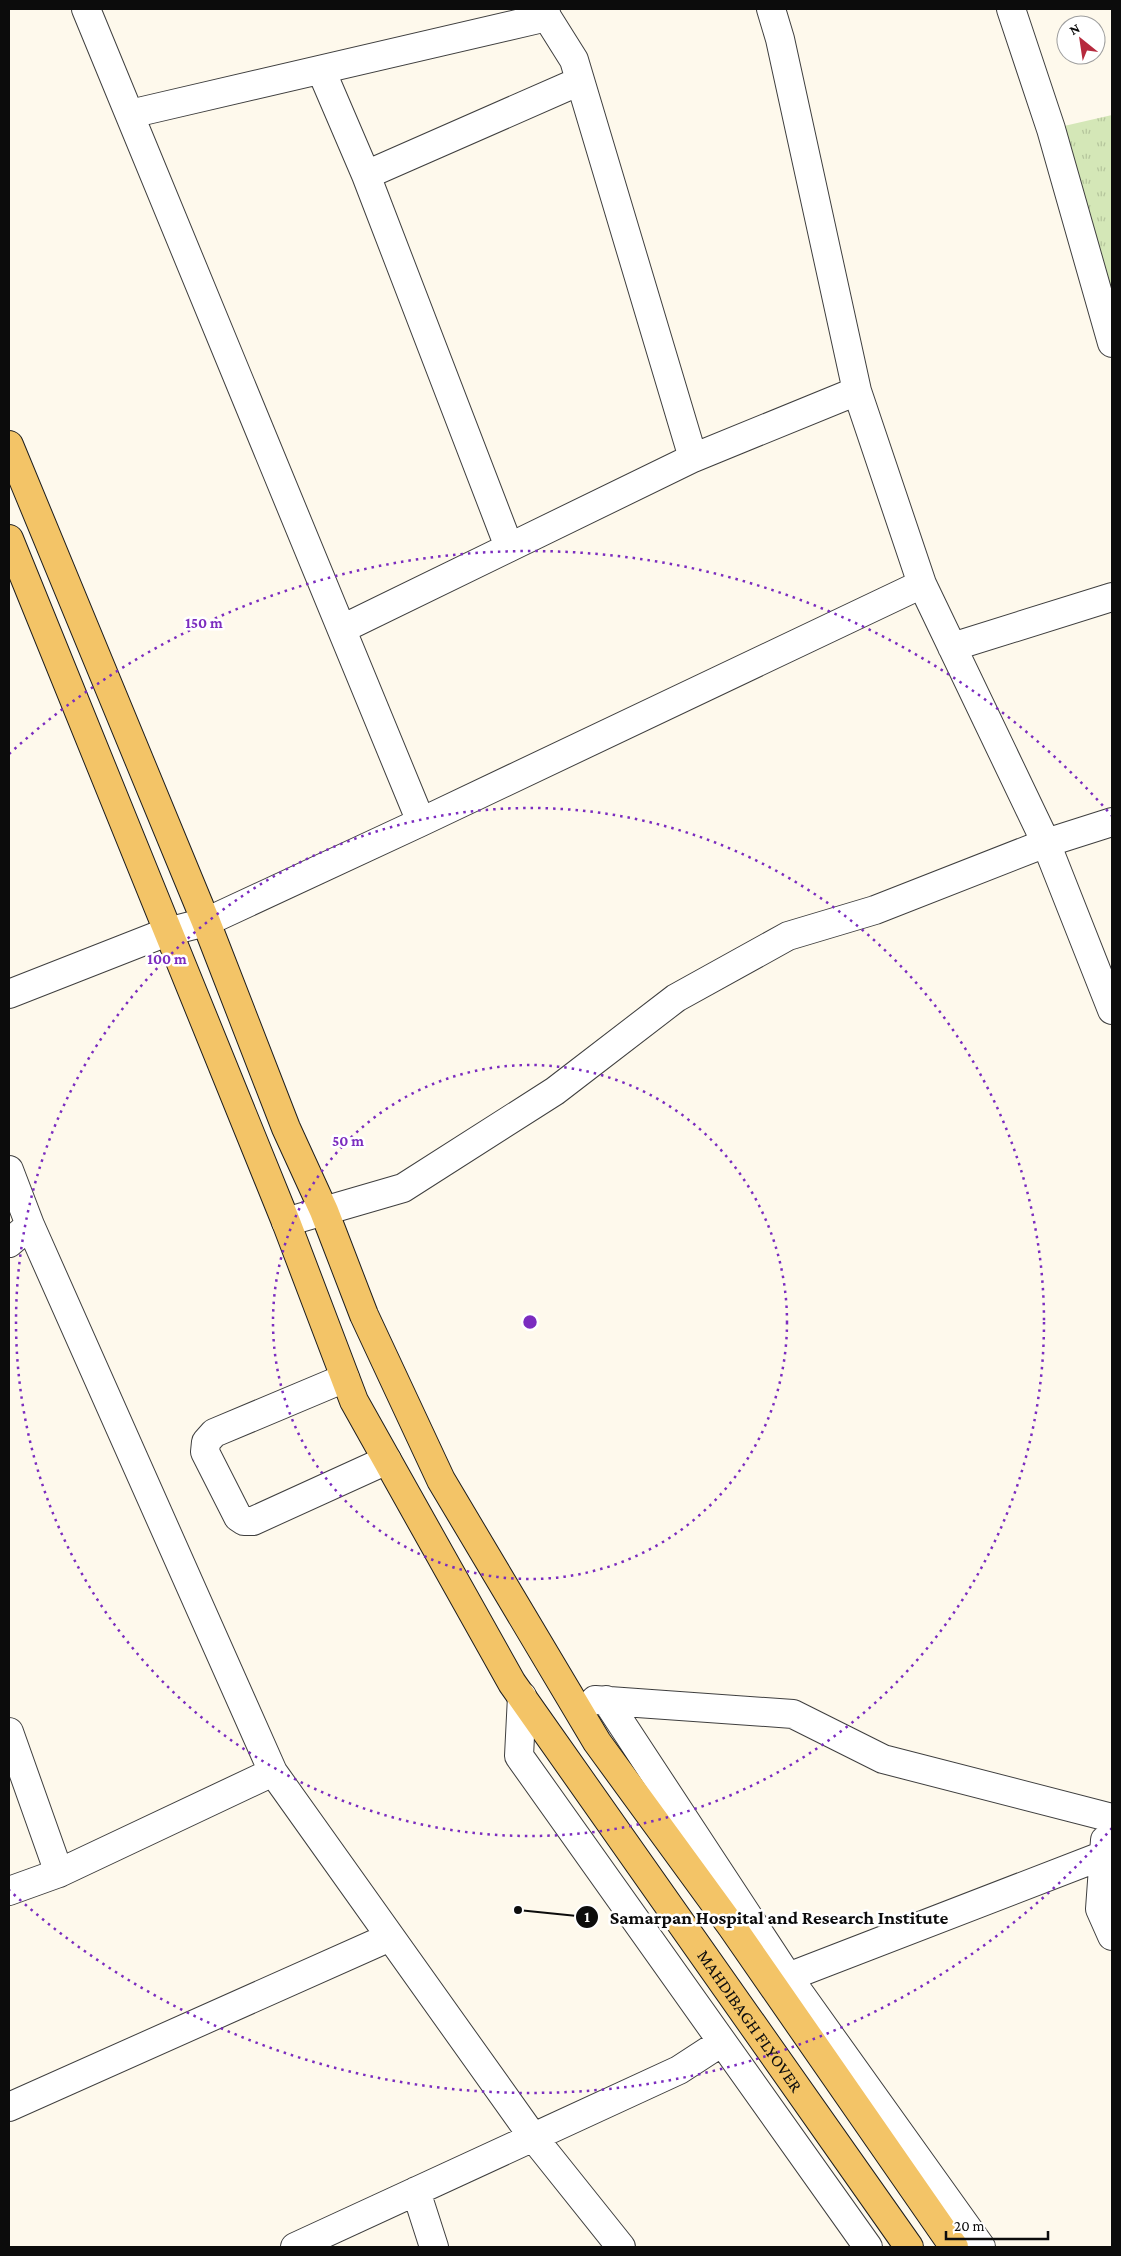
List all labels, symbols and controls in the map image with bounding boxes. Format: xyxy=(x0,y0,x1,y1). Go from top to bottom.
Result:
north arrow xyxy=(1056,15,1106,65)
text: N xyxy=(1066,19,1083,38)
text: 150 m xyxy=(185,615,223,631)
text: 100 m xyxy=(147,951,187,967)
text: 50 m xyxy=(332,1133,364,1149)
centre of rings xyxy=(521,1313,539,1331)
callout: Samarpan Hospital and Research Institute xyxy=(575,1900,958,1934)
text: Samarpan Hospital and Research Institute xyxy=(610,1907,948,1928)
text: 1 xyxy=(584,1909,590,1925)
street label: MAHDIBAGH FLYOVER xyxy=(693,1946,807,2097)
scale bar xyxy=(946,2208,1048,2240)
text: 20 m xyxy=(954,2218,985,2234)

